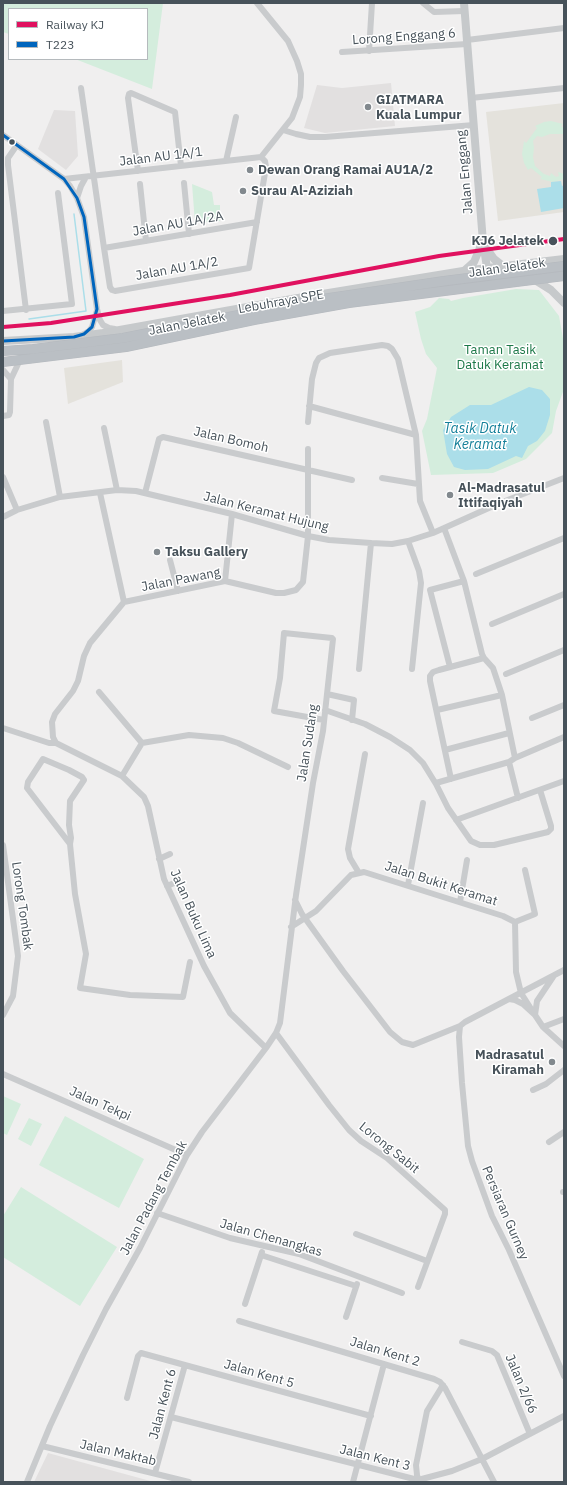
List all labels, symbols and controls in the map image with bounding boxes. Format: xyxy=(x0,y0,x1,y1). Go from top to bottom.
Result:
legend xyxy=(8,8,148,60)
text: Railway KJ xyxy=(46,17,104,32)
street label: Lorong Enggang 6 xyxy=(352,26,456,48)
text: T223 xyxy=(46,37,74,52)
place label: GIATMARA Kuala Lumpur xyxy=(376,92,461,123)
marker: GIATMARA Kuala Lumpur xyxy=(363,102,373,112)
street label: Jalan Enggang xyxy=(454,129,476,215)
unlabelled marker xyxy=(7,137,17,147)
street label: Jalan AU 1A/1 xyxy=(119,144,203,170)
place label: Dewan Orang Ramai AU1A/2 xyxy=(258,162,433,178)
marker: Dewan Orang Ramai AU1A/2 xyxy=(245,165,255,175)
place label: Surau Al-Aziziah xyxy=(251,183,353,199)
marker: Surau Al-Aziziah xyxy=(238,186,248,196)
street label: Jalan AU 1A/2A xyxy=(131,208,225,240)
place label: KJ6 Jelatek xyxy=(472,233,544,249)
marker: KJ6 Jelatek xyxy=(547,235,559,247)
street label: Jalan AU 1A/2 xyxy=(135,254,219,284)
street label: Jalan Jelatek xyxy=(468,255,546,281)
street label: Lebuhraya SPE xyxy=(237,287,325,317)
street label: Jalan Jelatek xyxy=(148,309,226,339)
park label: Taman Tasik Datuk Keramat xyxy=(456,342,544,373)
water label: Tasik Datuk Keramat xyxy=(444,421,516,454)
street label: Jalan Bomoh xyxy=(192,424,270,456)
place label: Al-Madrasatul Ittifaqiyah xyxy=(458,480,545,511)
street label: Jalan Keramat Hujung xyxy=(202,489,330,535)
marker: Al-Madrasatul Ittifaqiyah xyxy=(445,490,455,500)
place label: Taksu Gallery xyxy=(165,544,248,560)
marker: Taksu Gallery xyxy=(152,547,162,557)
street label: Jalan Pawang xyxy=(140,565,222,595)
street label: Jalan Sudang xyxy=(294,703,322,783)
street label: Jalan Bukit Keramat xyxy=(383,858,499,910)
street label: Lorong Tombak xyxy=(8,861,36,951)
street label: Jalan Buku Lima xyxy=(166,867,220,961)
place label: Madrasatul Kiramah xyxy=(475,1047,544,1078)
marker: Madrasatul Kiramah xyxy=(547,1057,557,1067)
street label: Jalan Tekpi xyxy=(67,1083,133,1125)
street label: Lorong Sabit xyxy=(356,1119,422,1177)
street label: Jalan Padang Tembak xyxy=(117,1138,191,1258)
street label: Persiaran Gurney xyxy=(478,1164,532,1262)
street label: Jalan Chenangkas xyxy=(218,1216,324,1260)
street label: Jalan Kent 2 xyxy=(348,1334,422,1370)
street label: Jalan 2/66 xyxy=(502,1352,540,1416)
street label: Jalan Kent 5 xyxy=(222,1357,296,1391)
street label: Jalan Kent 6 xyxy=(146,1367,180,1441)
street label: Jalan Maktab xyxy=(78,1437,158,1469)
street label: Jalan Kent 3 xyxy=(338,1442,412,1474)

